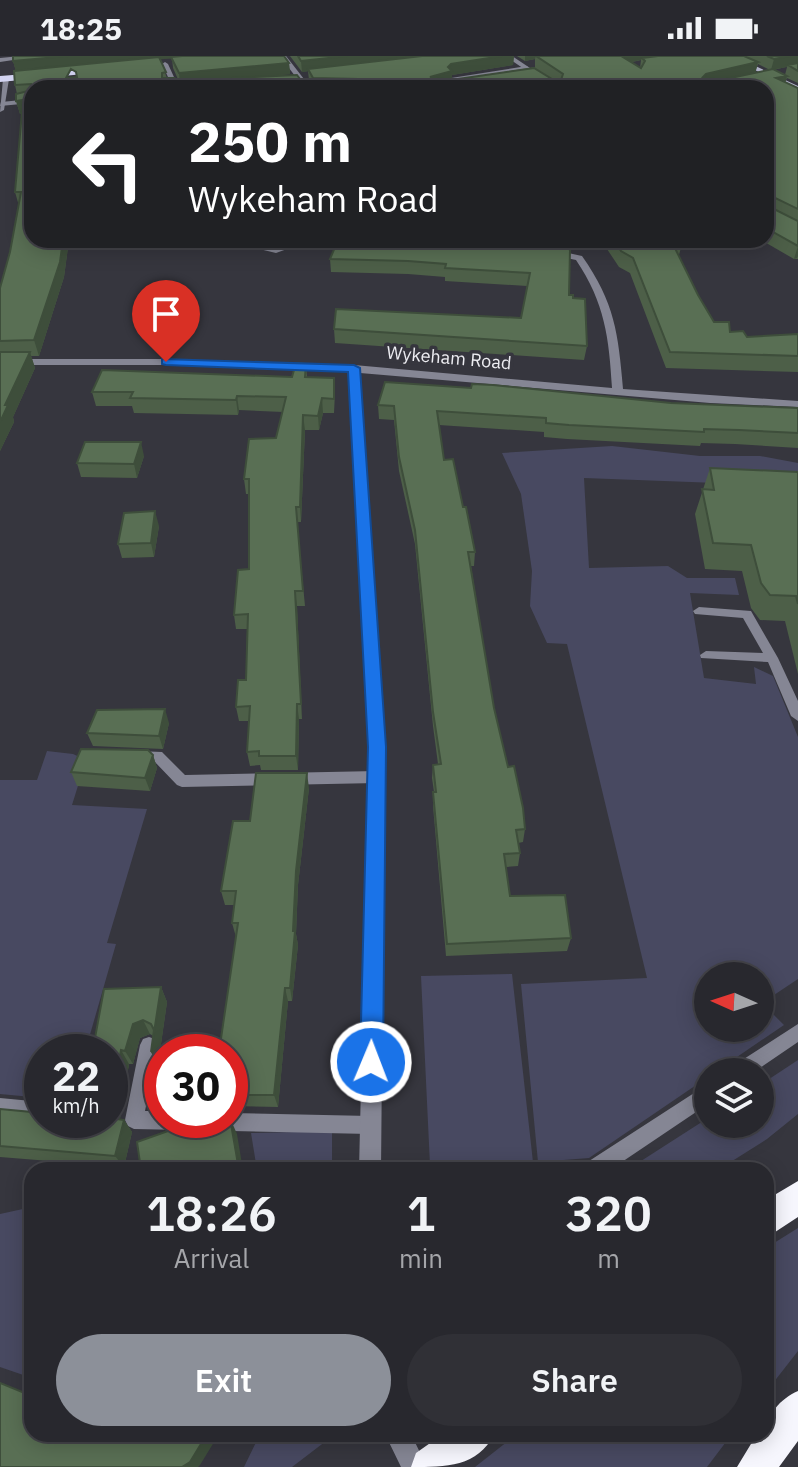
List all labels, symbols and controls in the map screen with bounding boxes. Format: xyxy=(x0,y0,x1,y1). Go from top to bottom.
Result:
text: 18:25 xyxy=(40,9,122,48)
text: 250 m xyxy=(188,105,352,177)
icon: left xyxy=(56,112,160,216)
text: Wykeham Road xyxy=(188,175,439,222)
pin xyxy=(132,280,200,362)
icon: arrive xyxy=(144,292,188,336)
street label: Wykeham Road xyxy=(386,341,512,374)
north arrow xyxy=(694,962,774,1042)
map controls xyxy=(694,962,774,1138)
position arrow xyxy=(329,1020,413,1104)
speed limit sign: 30 xyxy=(144,1034,248,1138)
text: 22 xyxy=(52,1050,100,1102)
button: layers xyxy=(694,1058,774,1138)
text: km/h xyxy=(52,1092,100,1119)
text: 18:26 xyxy=(146,1182,277,1244)
text: 1 xyxy=(407,1182,435,1244)
text: 320 xyxy=(565,1182,652,1244)
text: Arrival xyxy=(174,1241,249,1275)
text: min xyxy=(399,1241,443,1275)
text: m xyxy=(597,1241,620,1275)
button: Exit xyxy=(56,1334,391,1426)
button: Share xyxy=(407,1334,742,1426)

